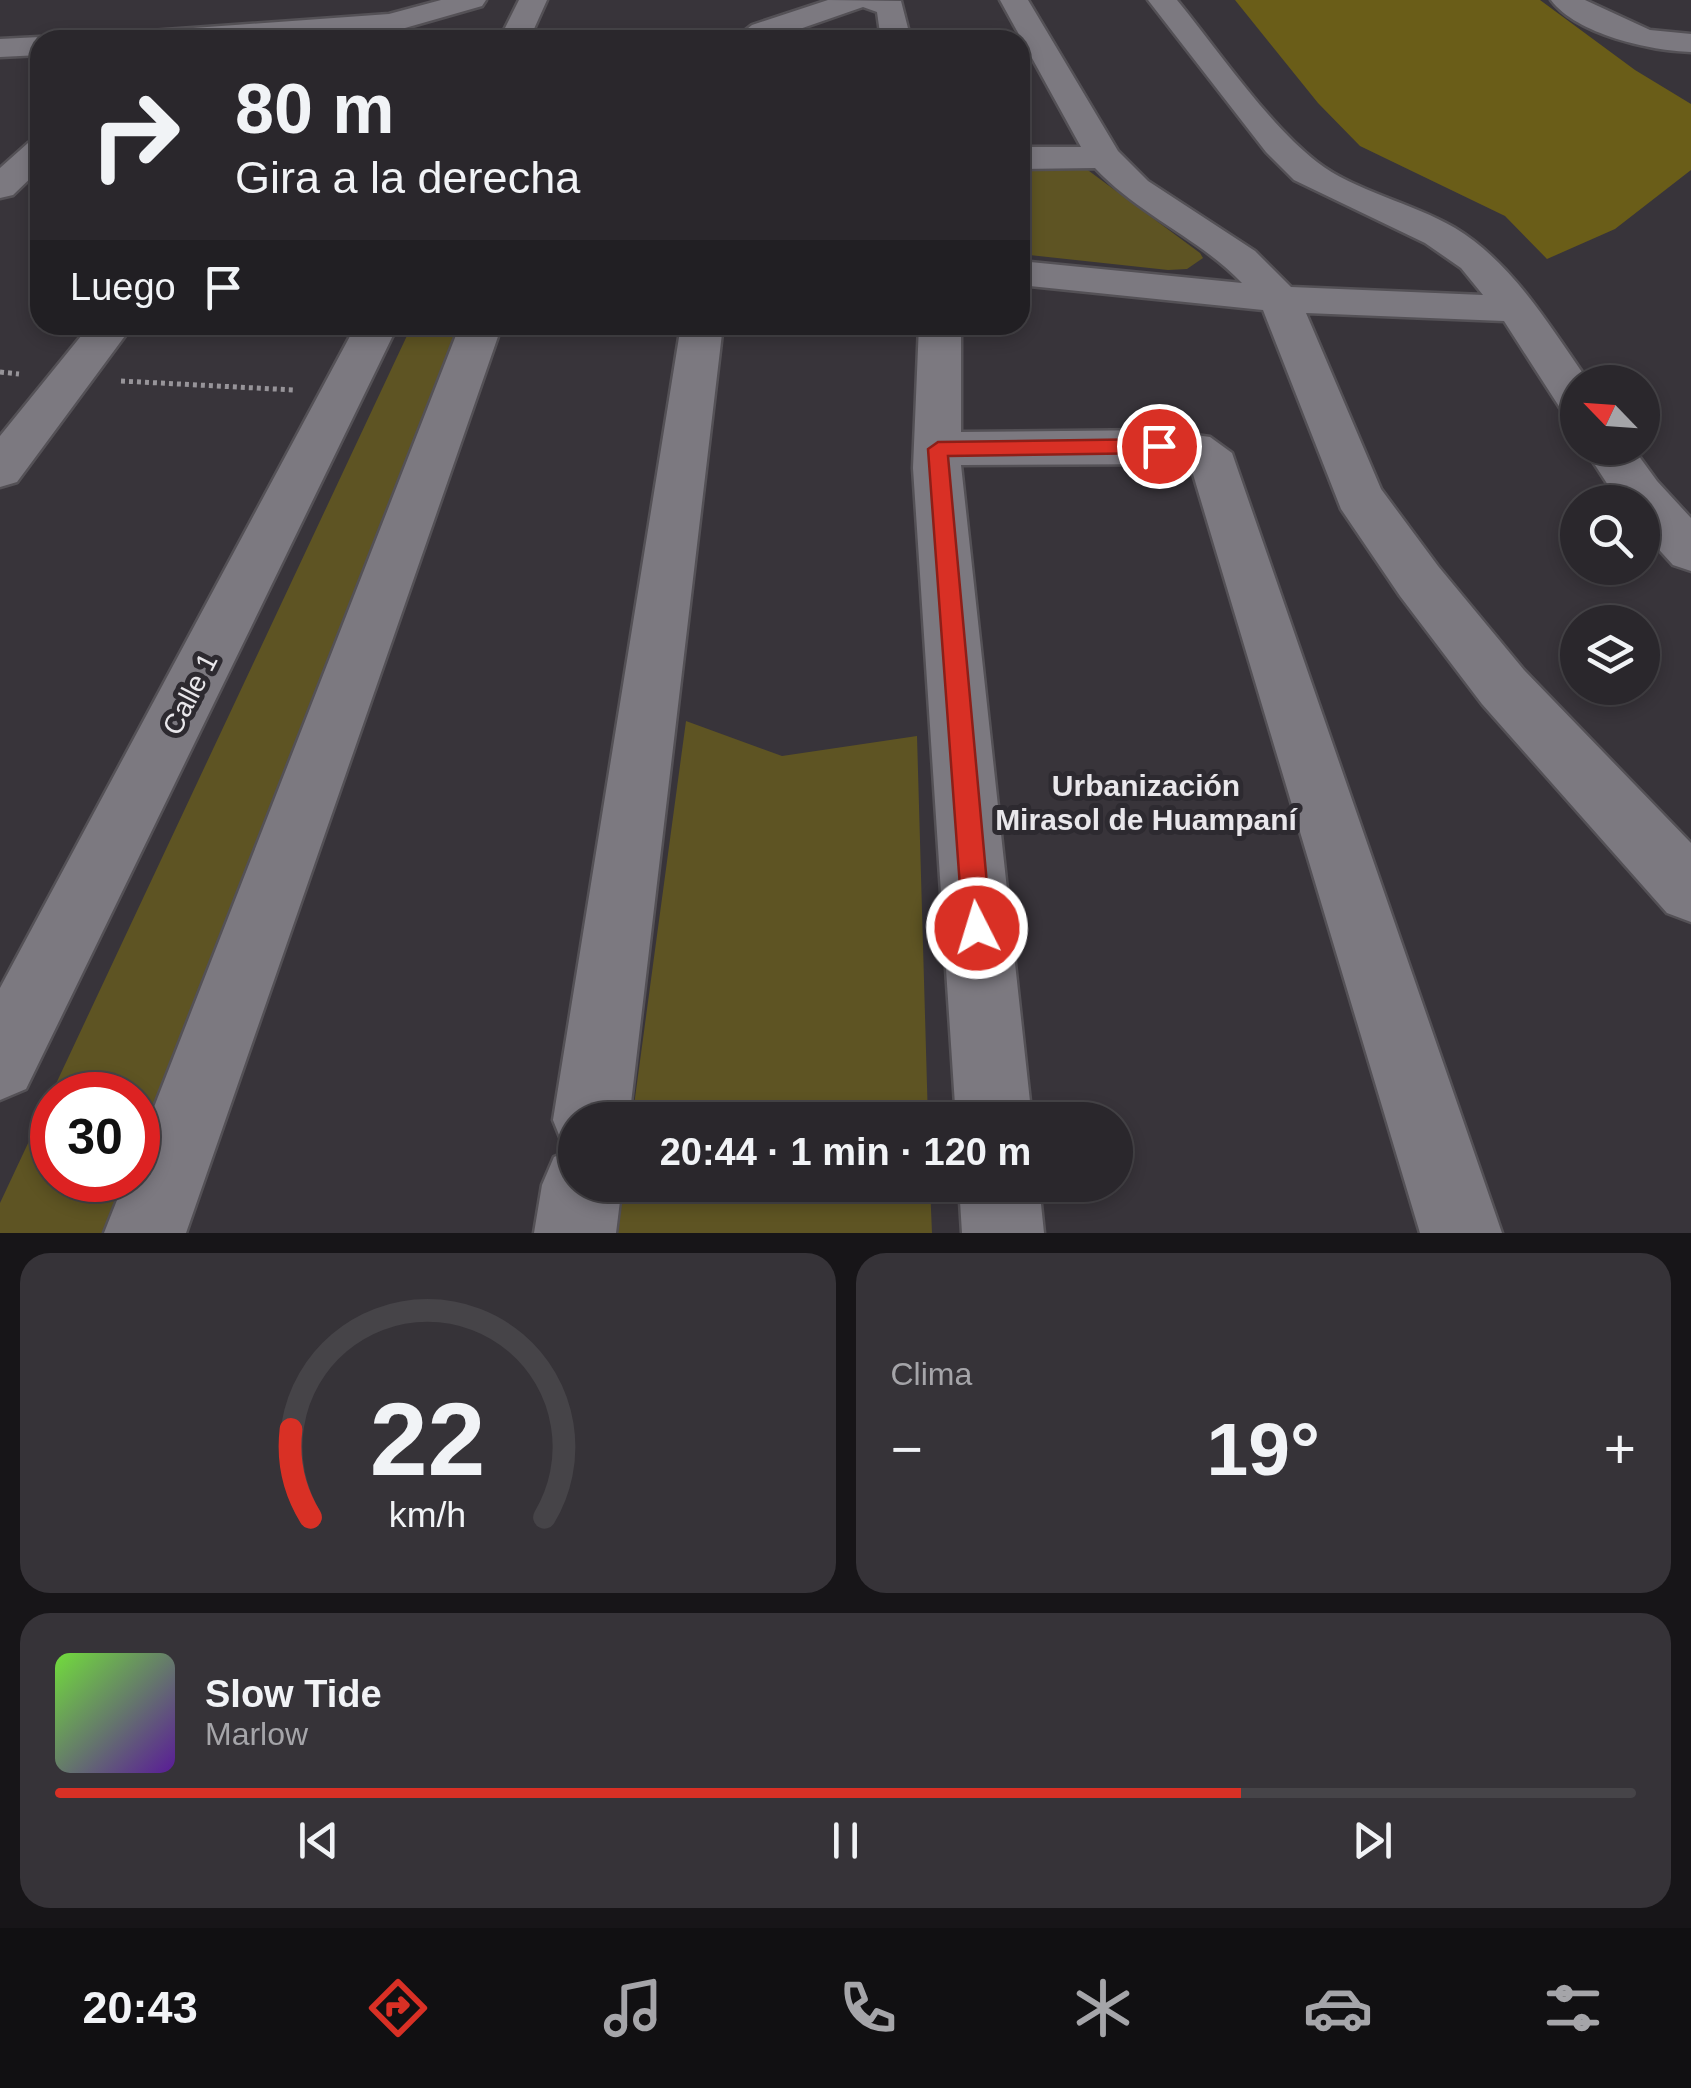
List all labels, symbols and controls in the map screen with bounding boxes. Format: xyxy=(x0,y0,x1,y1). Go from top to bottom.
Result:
icon: right xyxy=(70,70,200,200)
text: 80 m xyxy=(235,70,395,148)
text: Gira a la derecha xyxy=(235,152,580,203)
icon: arrive xyxy=(196,260,251,315)
text: Luego xyxy=(70,266,176,308)
north arrow xyxy=(1560,365,1660,465)
map controls xyxy=(1560,365,1660,705)
pin xyxy=(1117,404,1202,489)
icon: arrive xyxy=(1132,419,1187,474)
button: search xyxy=(1560,485,1660,585)
button: layers xyxy=(1560,605,1660,705)
street label: Calle 1 xyxy=(156,648,224,740)
district label: Urbanización Mirasol de Huampaní xyxy=(995,769,1299,836)
position arrow xyxy=(925,876,1029,980)
speed limit sign: 30 xyxy=(30,1072,160,1202)
text: 20:44 · 1 min · 120 m xyxy=(660,1131,1031,1173)
text: Clima xyxy=(891,1356,972,1392)
text: 22 xyxy=(370,1381,486,1497)
text: 19° xyxy=(1207,1407,1320,1491)
text: − xyxy=(891,1418,923,1480)
text: + xyxy=(1604,1418,1636,1480)
text: km/h xyxy=(389,1495,466,1535)
text: Slow Tide xyxy=(205,1673,382,1715)
text: Marlow xyxy=(205,1716,308,1752)
icon: previous xyxy=(291,1813,346,1868)
icon: pause xyxy=(818,1813,873,1868)
icon: next xyxy=(1345,1813,1400,1868)
icon: directions xyxy=(363,1973,433,2043)
icon: music xyxy=(598,1973,668,2043)
icon: phone xyxy=(833,1973,903,2043)
icon: climate xyxy=(1068,1973,1138,2043)
icon: car xyxy=(1303,1973,1373,2043)
icon: filters xyxy=(1538,1973,1608,2043)
text: 20:43 xyxy=(83,1982,198,2033)

